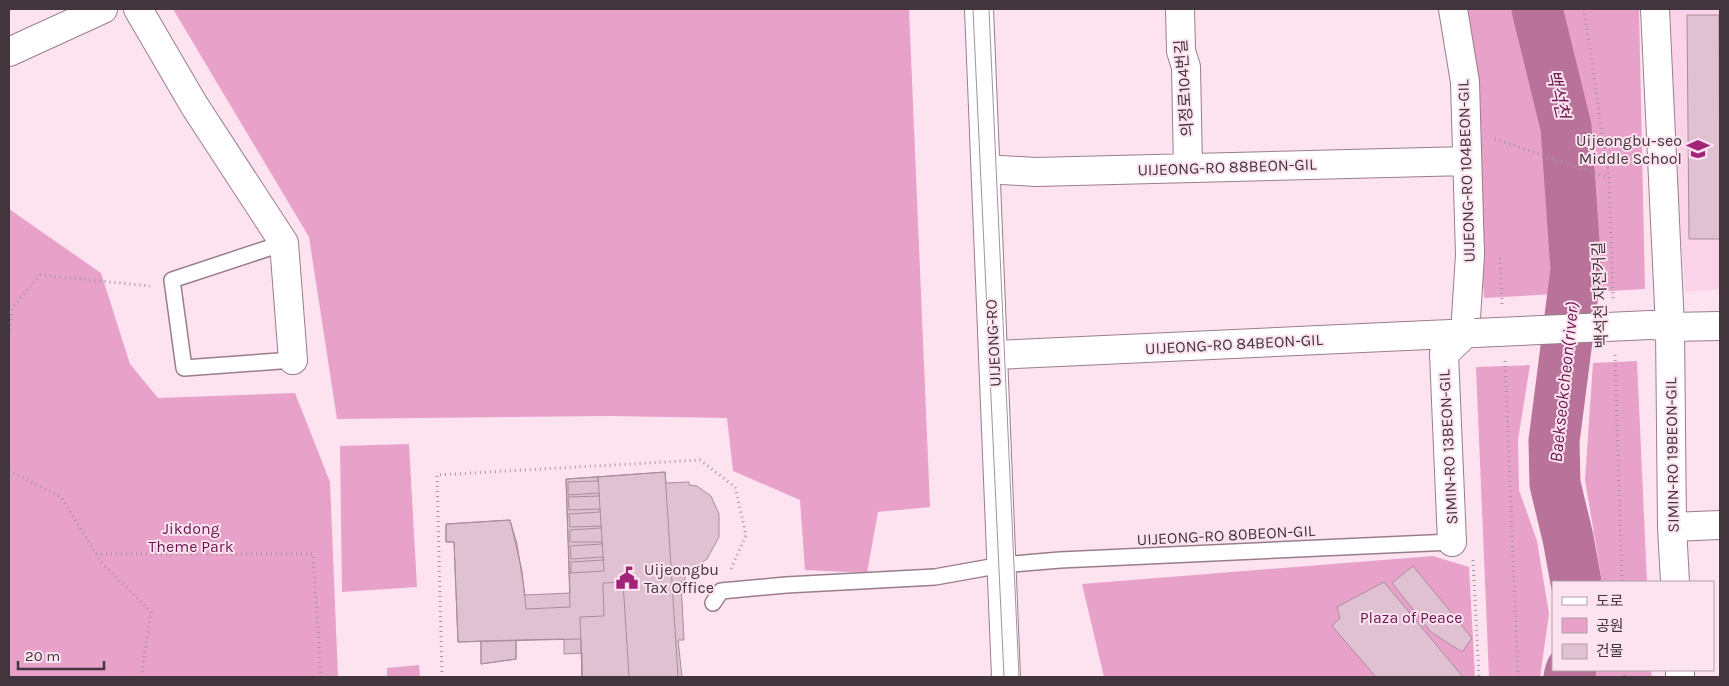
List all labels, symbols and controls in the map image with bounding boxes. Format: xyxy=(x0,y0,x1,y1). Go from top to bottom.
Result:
street label: 의정로104번길 xyxy=(1171,39,1197,137)
water label: 백석천 xyxy=(1542,67,1575,123)
street label: UIJEONG-RO 104BEON-GIL xyxy=(1453,79,1479,263)
place label: Uijeongbu-seo Middle School xyxy=(1576,131,1682,168)
school or university icon: Uijeongbu-seo Middle School xyxy=(1685,136,1711,162)
street label: UIJEONG-RO 88BEON-GIL xyxy=(1137,154,1317,180)
street label: 백석천 자전거길 xyxy=(1589,241,1611,349)
street label: UIJEONG-RO xyxy=(981,299,1005,387)
water label: Baekseokcheon(river) xyxy=(1545,300,1583,464)
street label: UIJEONG-RO 84BEON-GIL xyxy=(1144,330,1324,358)
street label: SIMIN-RO 13BEON-GIL xyxy=(1434,368,1462,525)
street label: SIMIN-RO 19BEON-GIL xyxy=(1661,377,1683,533)
park label: Jikdong Theme Park xyxy=(148,519,234,556)
street label: UIJEONG-RO 80BEON-GIL xyxy=(1136,521,1316,549)
place label: Uijeongbu Tax Office xyxy=(644,560,719,597)
public building icon: Uijeongbu Tax Office xyxy=(614,565,640,591)
legend xyxy=(1552,581,1714,671)
text: 도로 xyxy=(1596,592,1624,610)
park label: Plaza of Peace xyxy=(1360,608,1462,627)
text: 공원 xyxy=(1596,617,1624,635)
scale bar xyxy=(18,638,104,670)
text: 건물 xyxy=(1596,642,1624,660)
text: 20 m xyxy=(25,647,60,665)

